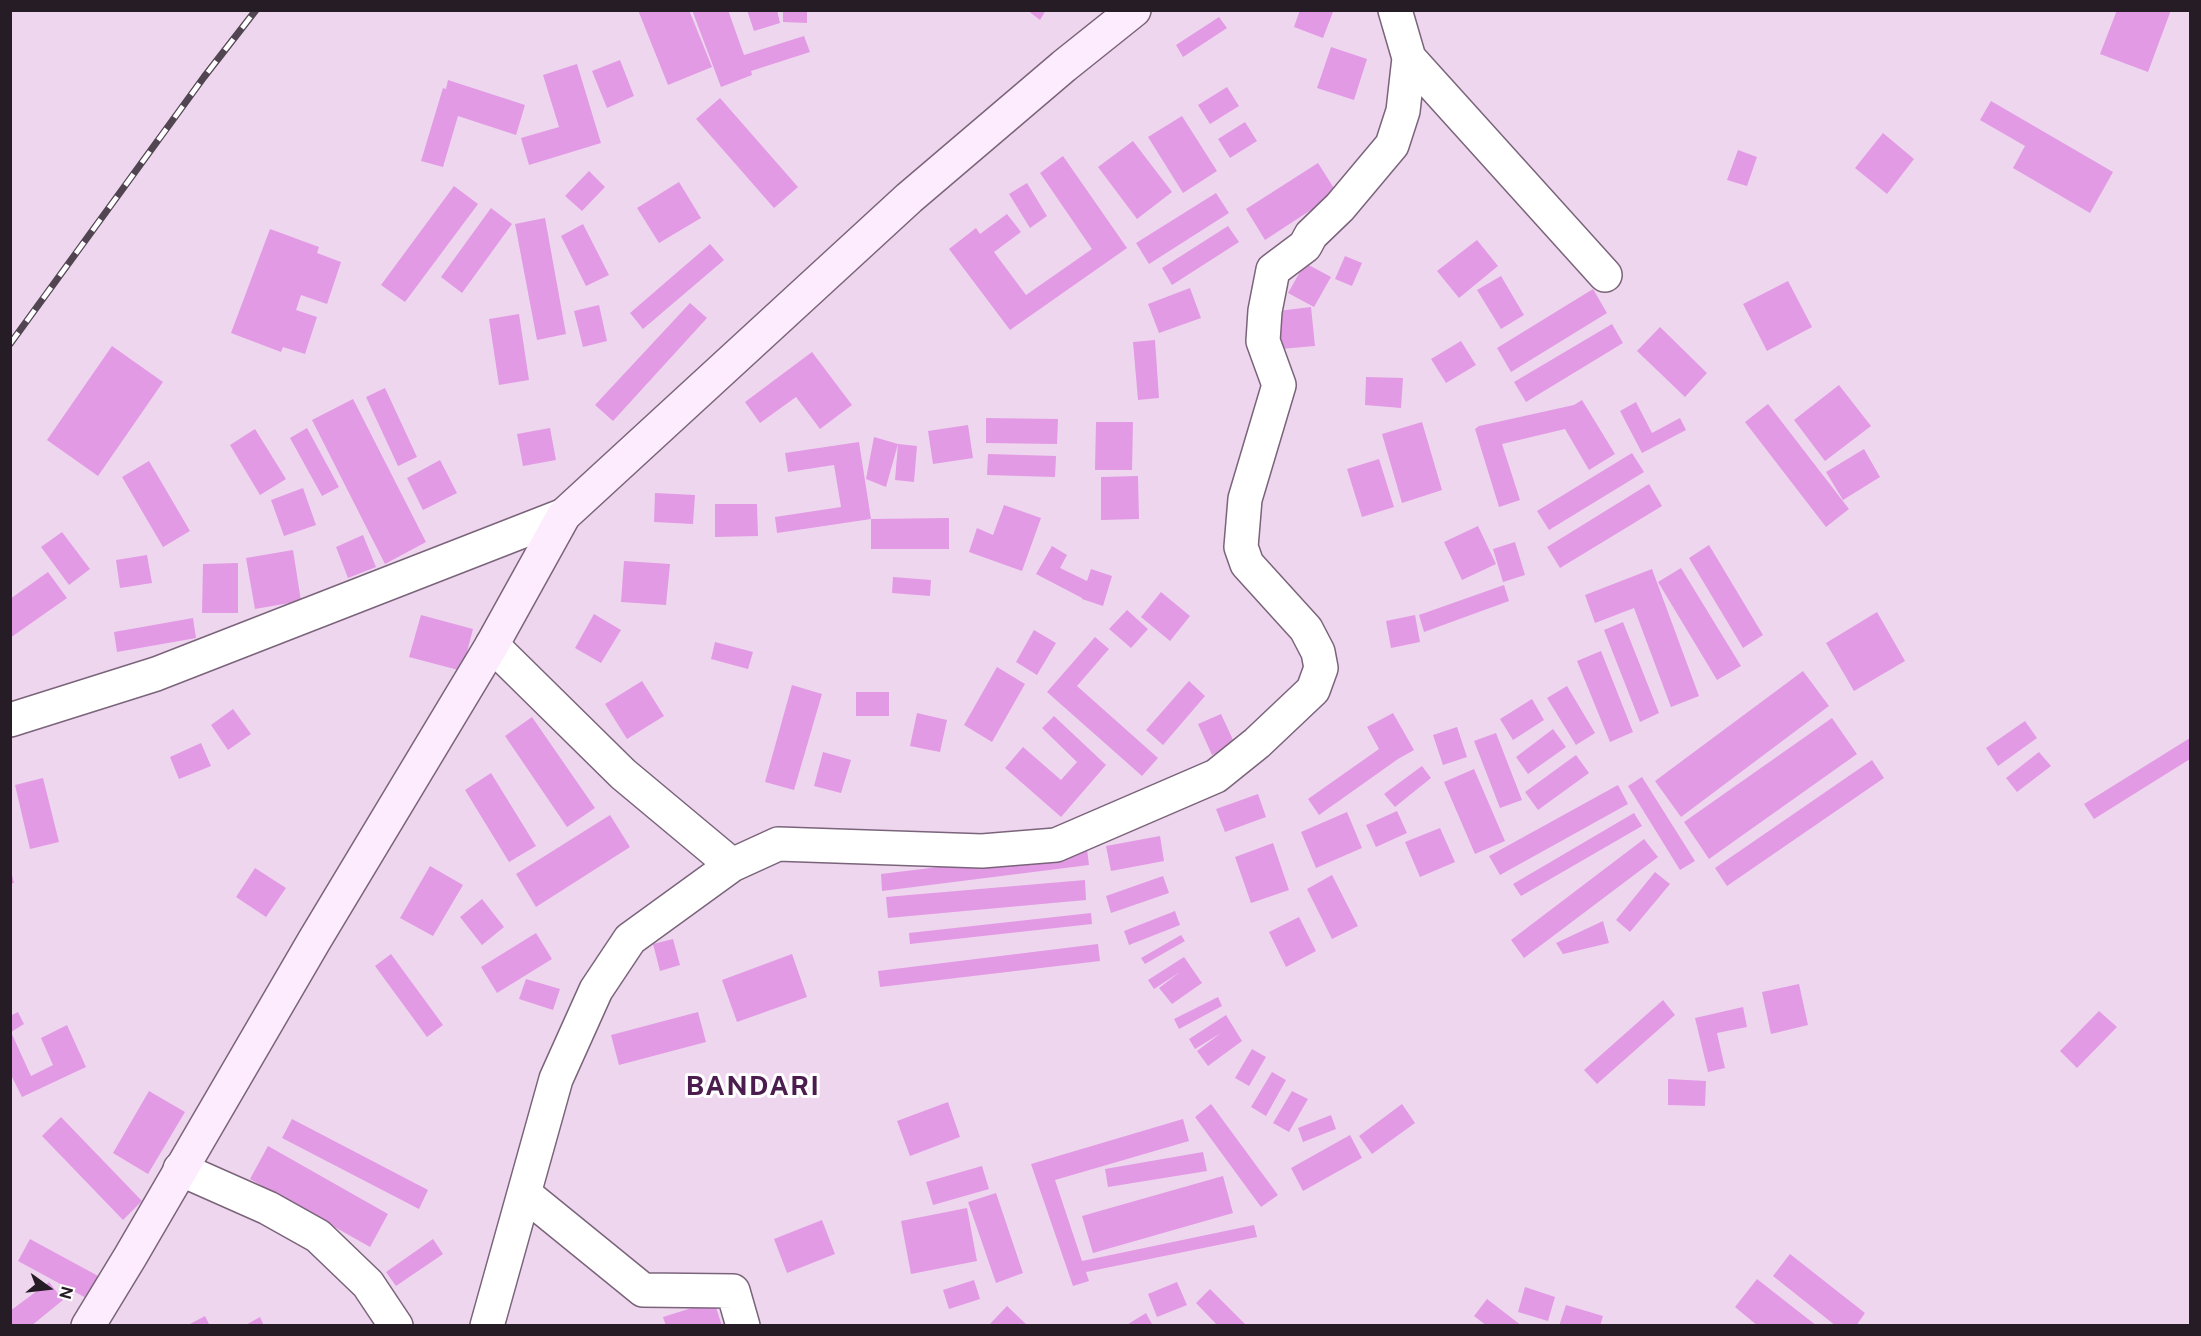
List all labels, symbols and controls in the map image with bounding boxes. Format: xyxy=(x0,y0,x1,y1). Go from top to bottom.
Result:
district label: BANDARI xyxy=(686,1071,820,1103)
north arrow xyxy=(18,1258,78,1318)
text: N xyxy=(55,1284,77,1301)

